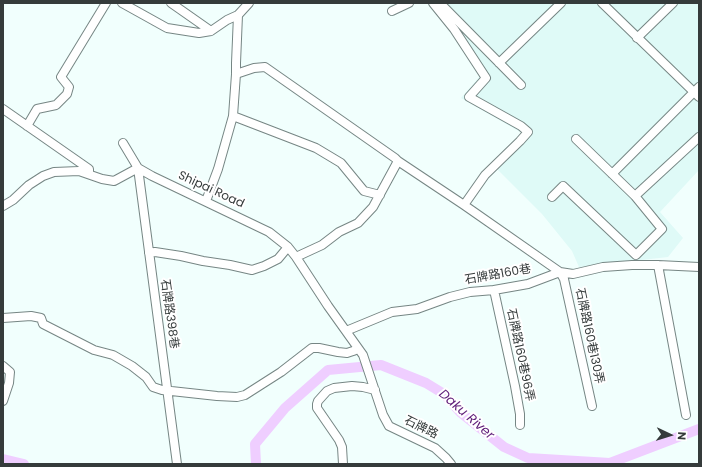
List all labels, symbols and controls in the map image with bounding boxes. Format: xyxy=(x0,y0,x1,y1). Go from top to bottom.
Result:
street label: Shipai Road xyxy=(176,168,246,212)
street label: 石牌路160巷 xyxy=(464,262,532,288)
street label: 石牌路398巷 xyxy=(157,278,181,350)
street label: 石牌路160巷130弄 xyxy=(572,287,606,385)
street label: 石牌路160巷96弄 xyxy=(503,307,537,403)
water label: Daku River xyxy=(435,387,497,443)
street label: 石牌路 xyxy=(402,414,440,442)
north arrow xyxy=(650,415,690,455)
text: N xyxy=(674,431,690,441)

